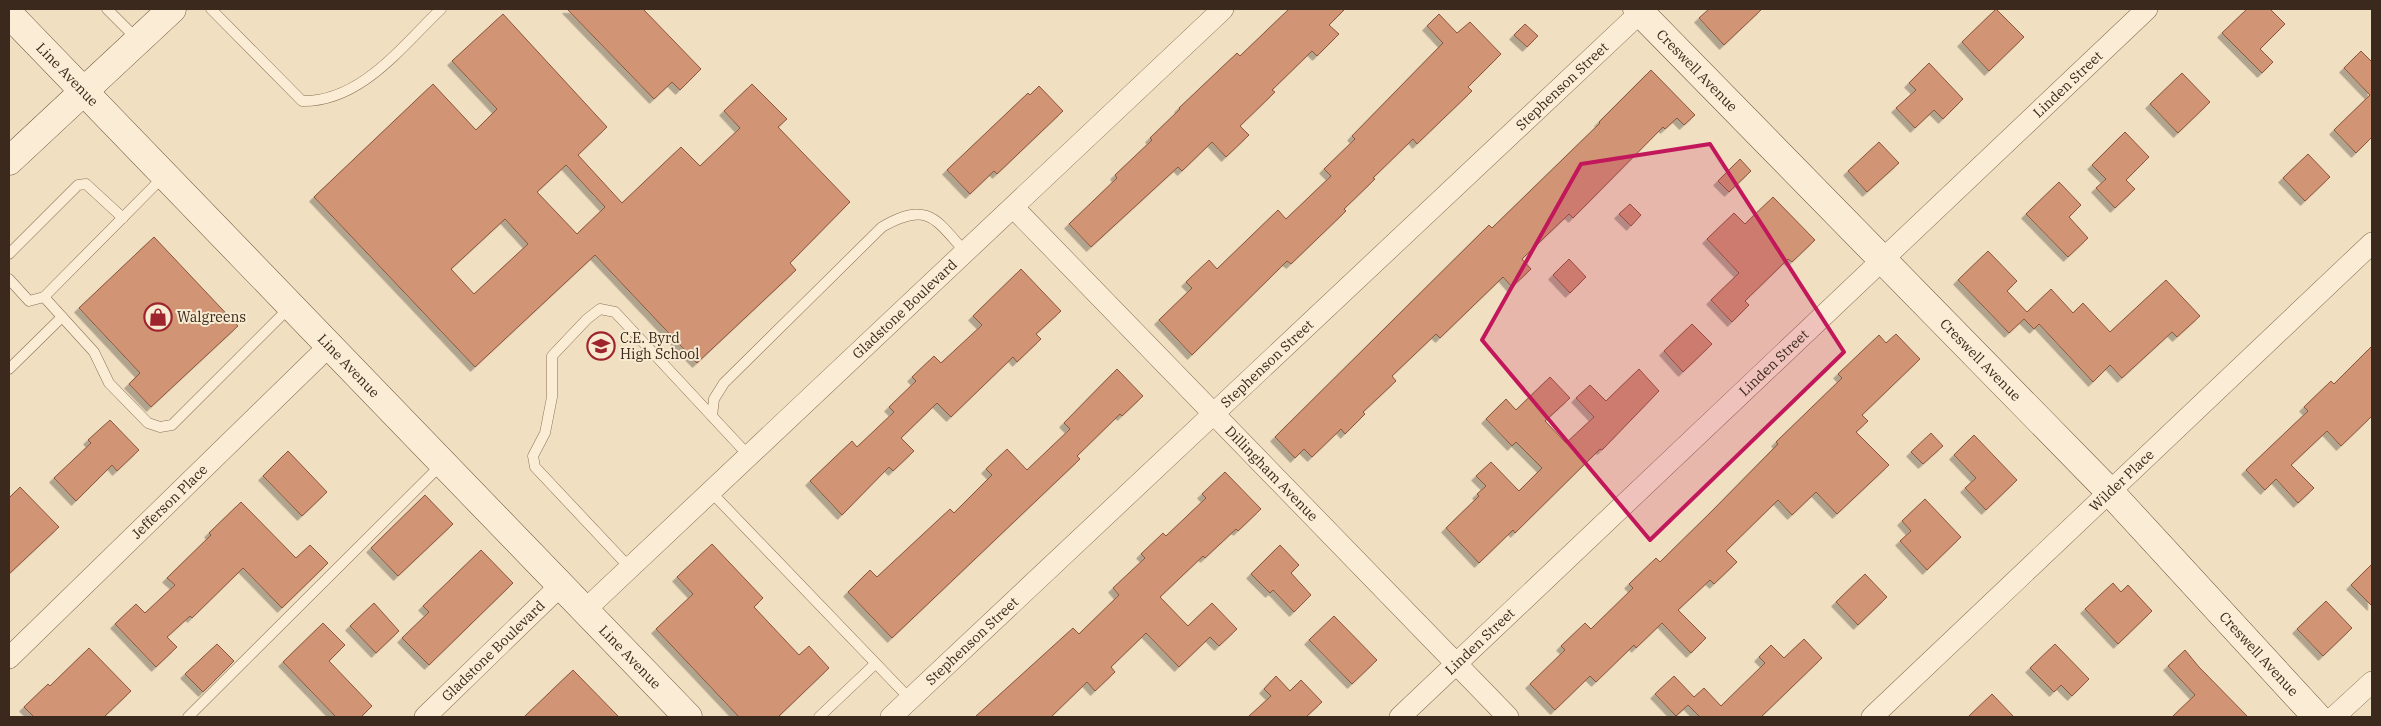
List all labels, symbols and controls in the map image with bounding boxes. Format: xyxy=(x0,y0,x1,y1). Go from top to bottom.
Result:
street label: Creswell Avenue xyxy=(1653,25,1742,116)
street label: Stephenson Street xyxy=(1512,38,1612,134)
street label: Line Avenue xyxy=(32,39,102,110)
street label: Linden Street xyxy=(2029,47,2106,121)
street label: Gladstone Boulevard xyxy=(848,255,961,363)
shop icon: Walgreens xyxy=(143,302,173,332)
place label: Walgreens xyxy=(177,308,246,326)
street label: Creswell Avenue xyxy=(1936,315,2025,405)
street label: Stephenson Street xyxy=(1217,316,1317,411)
street label: Linden Street xyxy=(1735,325,1812,400)
place label: C.E. Byrd High School xyxy=(620,329,699,363)
street label: Line Avenue xyxy=(314,330,384,401)
school or university icon: C.E. Byrd High School xyxy=(586,331,616,361)
street label: Dillingham Avenue xyxy=(1221,422,1322,525)
street label: Wilder Place xyxy=(2085,445,2158,515)
street label: Jefferson Place xyxy=(128,461,211,543)
street label: Stephenson Street xyxy=(922,593,1022,689)
street label: Gladstone Boulevard xyxy=(438,596,549,705)
street label: Linden Street xyxy=(1441,604,1518,679)
street label: Creswell Avenue xyxy=(2216,608,2302,700)
street label: Line Avenue xyxy=(595,621,665,693)

